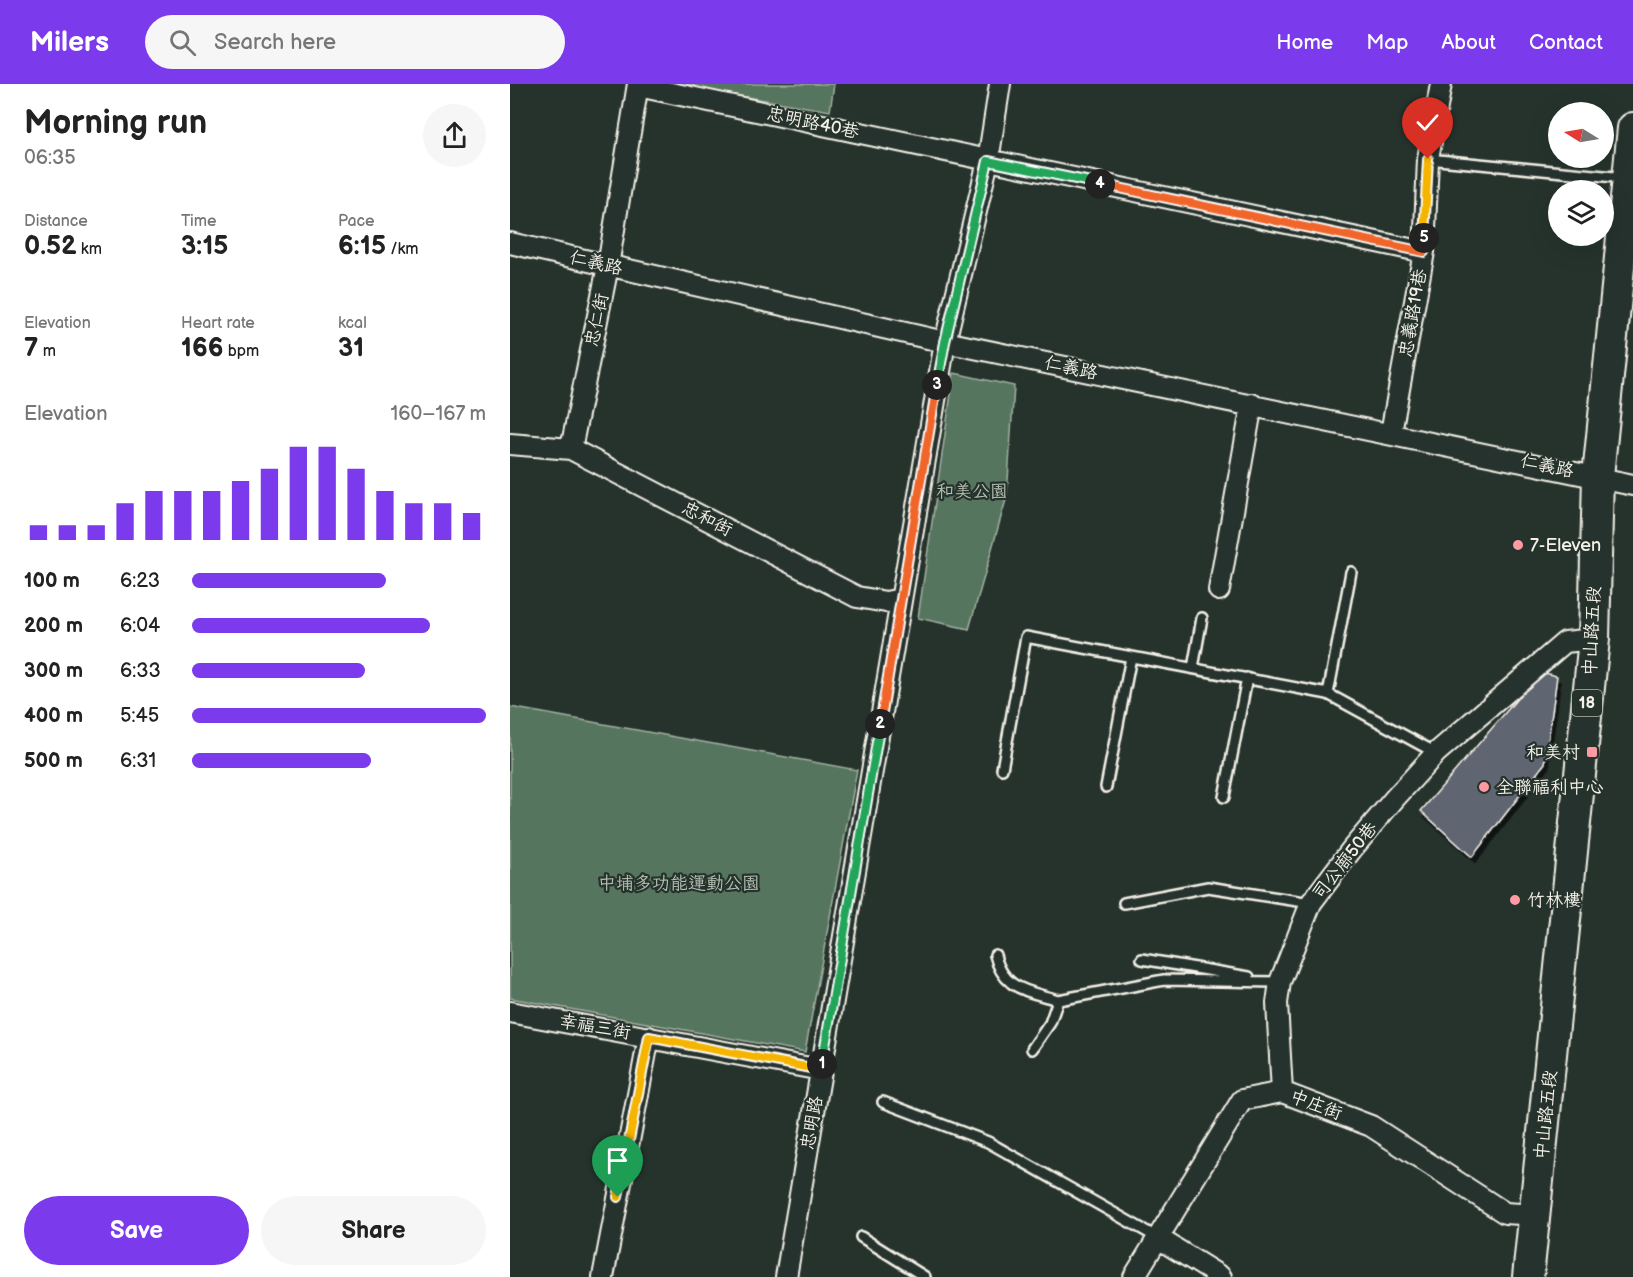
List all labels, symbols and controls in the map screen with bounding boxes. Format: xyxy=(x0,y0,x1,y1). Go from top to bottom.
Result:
search box xyxy=(145,15,565,69)
text: Milers xyxy=(30,26,109,59)
icon: search xyxy=(166,26,199,59)
text: Search here xyxy=(214,29,336,56)
text: Home xyxy=(1276,30,1333,55)
text: Map xyxy=(1366,30,1408,55)
text: About xyxy=(1441,30,1496,55)
text: Contact xyxy=(1529,30,1603,55)
pin xyxy=(1402,97,1453,159)
north arrow xyxy=(1548,102,1614,168)
map controls xyxy=(1548,102,1614,246)
text: Morning run xyxy=(24,103,207,143)
street label: 忠明路40巷 xyxy=(765,103,861,143)
button: share xyxy=(423,104,486,167)
icon: check xyxy=(1411,106,1444,139)
text: 06:35 xyxy=(24,146,76,170)
pin: 4 xyxy=(1085,169,1115,199)
text: 4 xyxy=(1095,174,1105,193)
button: layers xyxy=(1548,180,1614,246)
text: Distance xyxy=(24,212,88,231)
text: Time xyxy=(181,212,216,231)
text: Pace xyxy=(338,212,374,231)
pin: 5 xyxy=(1409,223,1439,253)
text: 5 xyxy=(1419,228,1429,247)
text: 0.52 xyxy=(24,231,77,262)
text: 3:15 xyxy=(181,231,228,262)
text: 6:15 xyxy=(338,231,386,262)
text: km xyxy=(77,240,102,259)
text: /km xyxy=(386,240,419,259)
street label: 仁義路 xyxy=(567,247,625,279)
street label: 忠義路19巷 xyxy=(1395,267,1431,359)
street label: 忠仁街 xyxy=(581,291,613,349)
text: Elevation xyxy=(24,314,91,333)
text: Heart rate xyxy=(181,314,255,333)
text: kcal xyxy=(338,314,367,333)
text: 7 xyxy=(24,333,38,364)
text: 166 xyxy=(181,333,223,364)
text: 31 xyxy=(338,333,364,364)
text: m xyxy=(38,342,56,361)
text: bpm xyxy=(223,342,259,361)
street label: 仁義路 xyxy=(1042,352,1100,384)
pin: 3 xyxy=(922,370,952,400)
text: 3 xyxy=(932,375,942,394)
text: Elevation xyxy=(24,402,107,426)
text: 160–167 m xyxy=(391,402,486,426)
street label: 仁義路 xyxy=(1518,450,1576,482)
park label: 和美公園 xyxy=(936,481,1008,502)
street label: 忠和街 xyxy=(678,497,736,541)
place label: 7-Eleven xyxy=(1530,535,1601,556)
marker: 7-Eleven xyxy=(1511,538,1525,552)
text: 100 m xyxy=(24,569,80,593)
text: 6:23 xyxy=(120,569,160,593)
street label: 中山路五段 xyxy=(1579,586,1605,676)
text: 200 m xyxy=(24,614,83,638)
text: 6:04 xyxy=(120,614,160,638)
text: 300 m xyxy=(24,659,83,683)
text: 6:33 xyxy=(120,659,161,683)
road number: 18 xyxy=(1572,690,1602,716)
text: 400 m xyxy=(24,704,83,728)
text: 5:45 xyxy=(120,704,159,728)
pin: 2 xyxy=(865,709,895,739)
text: 2 xyxy=(875,714,885,733)
place label: 和美村 xyxy=(1526,742,1580,763)
marker: 和美村 xyxy=(1585,745,1599,759)
text: 500 m xyxy=(24,749,83,773)
text: 6:31 xyxy=(120,749,156,773)
place label: 全聯福利中心 xyxy=(1496,777,1604,798)
marker: 全聯福利中心 xyxy=(1477,780,1491,794)
street label: 司公廍50巷 xyxy=(1308,818,1382,904)
park label: 中埔多功能運動公園 xyxy=(598,873,760,894)
place label: 竹林樓 xyxy=(1527,890,1581,911)
marker: 竹林樓 xyxy=(1508,893,1522,907)
street label: 幸福三街 xyxy=(558,1010,632,1044)
pin: 1 xyxy=(807,1049,837,1079)
text: 1 xyxy=(819,1054,825,1073)
street label: 中山路五段 xyxy=(1531,1069,1561,1161)
street label: 中庄街 xyxy=(1287,1086,1345,1124)
street label: 忠明路 xyxy=(797,1095,827,1151)
pin xyxy=(592,1135,643,1197)
icon: arrive xyxy=(601,1144,634,1177)
button: Save xyxy=(24,1196,249,1265)
button: Share xyxy=(261,1196,486,1265)

